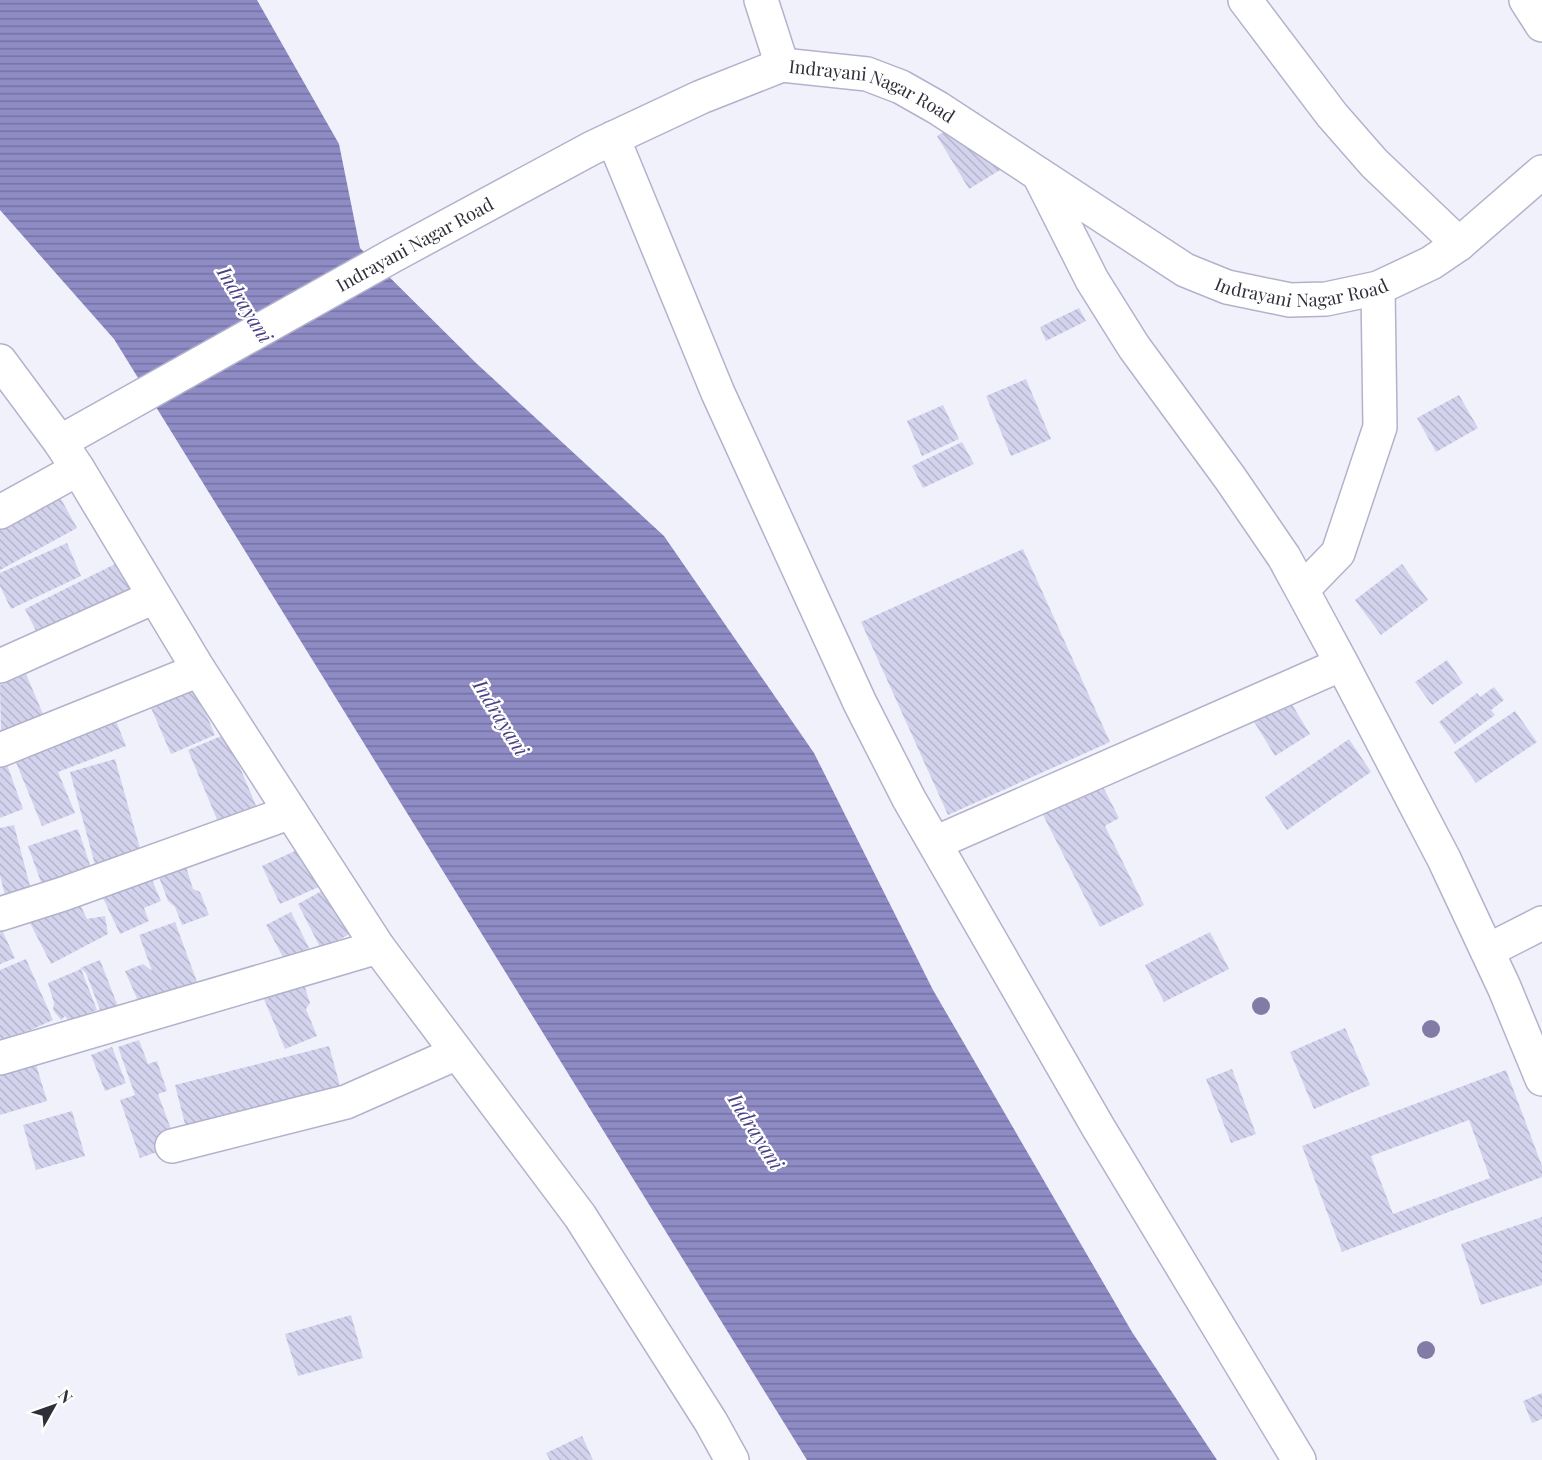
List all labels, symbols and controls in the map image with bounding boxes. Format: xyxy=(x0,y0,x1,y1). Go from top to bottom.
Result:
street label: Indrayani Nagar Road xyxy=(788,54,960,128)
street label: Indrayani Nagar Road xyxy=(332,191,498,297)
water label: Indrayani xyxy=(211,260,281,348)
street label: Indrayani Nagar Road xyxy=(1211,271,1392,312)
water label: Indrayani xyxy=(467,673,537,761)
water label: Indrayani xyxy=(722,1087,792,1175)
north arrow xyxy=(24,1376,84,1436)
text: N xyxy=(54,1385,78,1408)

